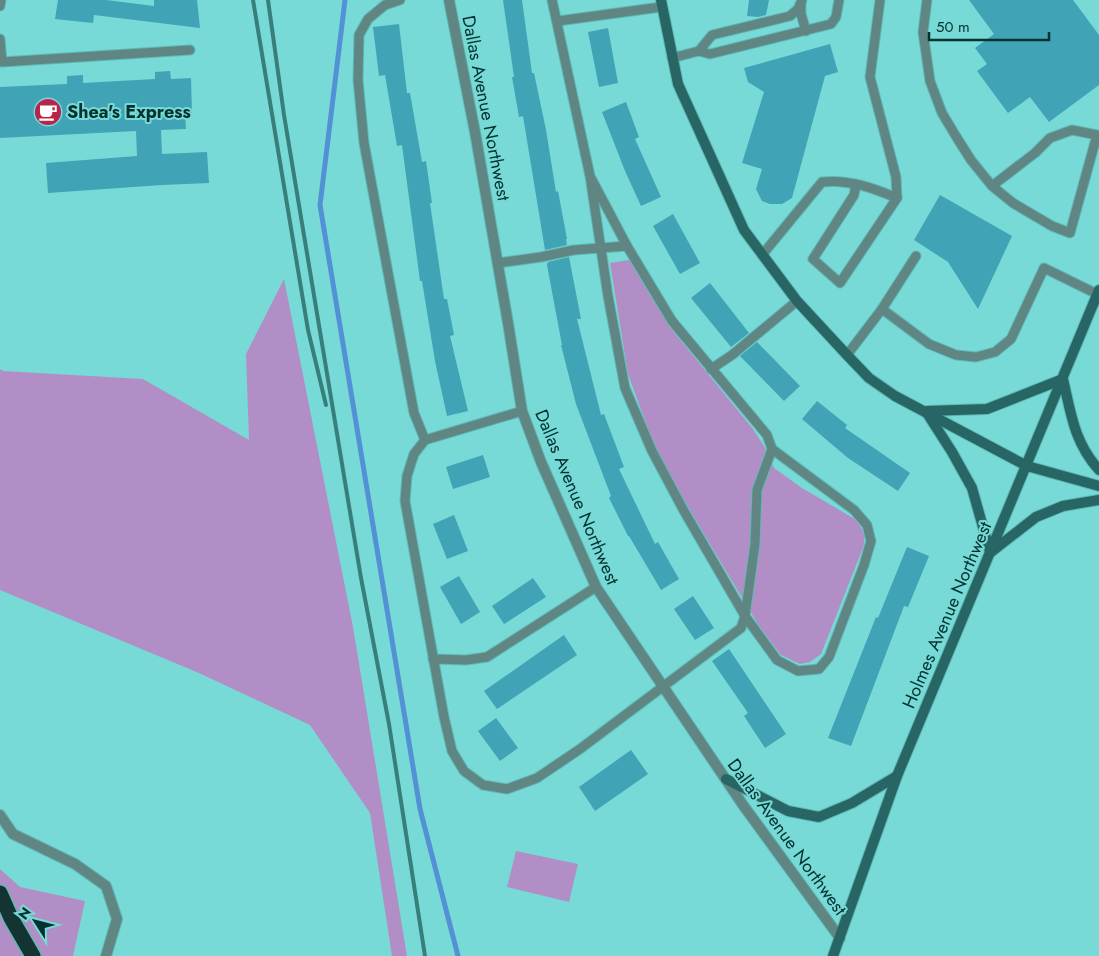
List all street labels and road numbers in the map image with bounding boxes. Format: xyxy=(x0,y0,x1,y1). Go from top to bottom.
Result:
street label: Dallas Avenue Northwest xyxy=(455,13,517,204)
street label: Dallas Avenue Northwest xyxy=(528,405,626,589)
street label: Holmes Avenue Northwest xyxy=(896,517,998,712)
street label: Dallas Avenue Northwest xyxy=(721,753,853,921)

